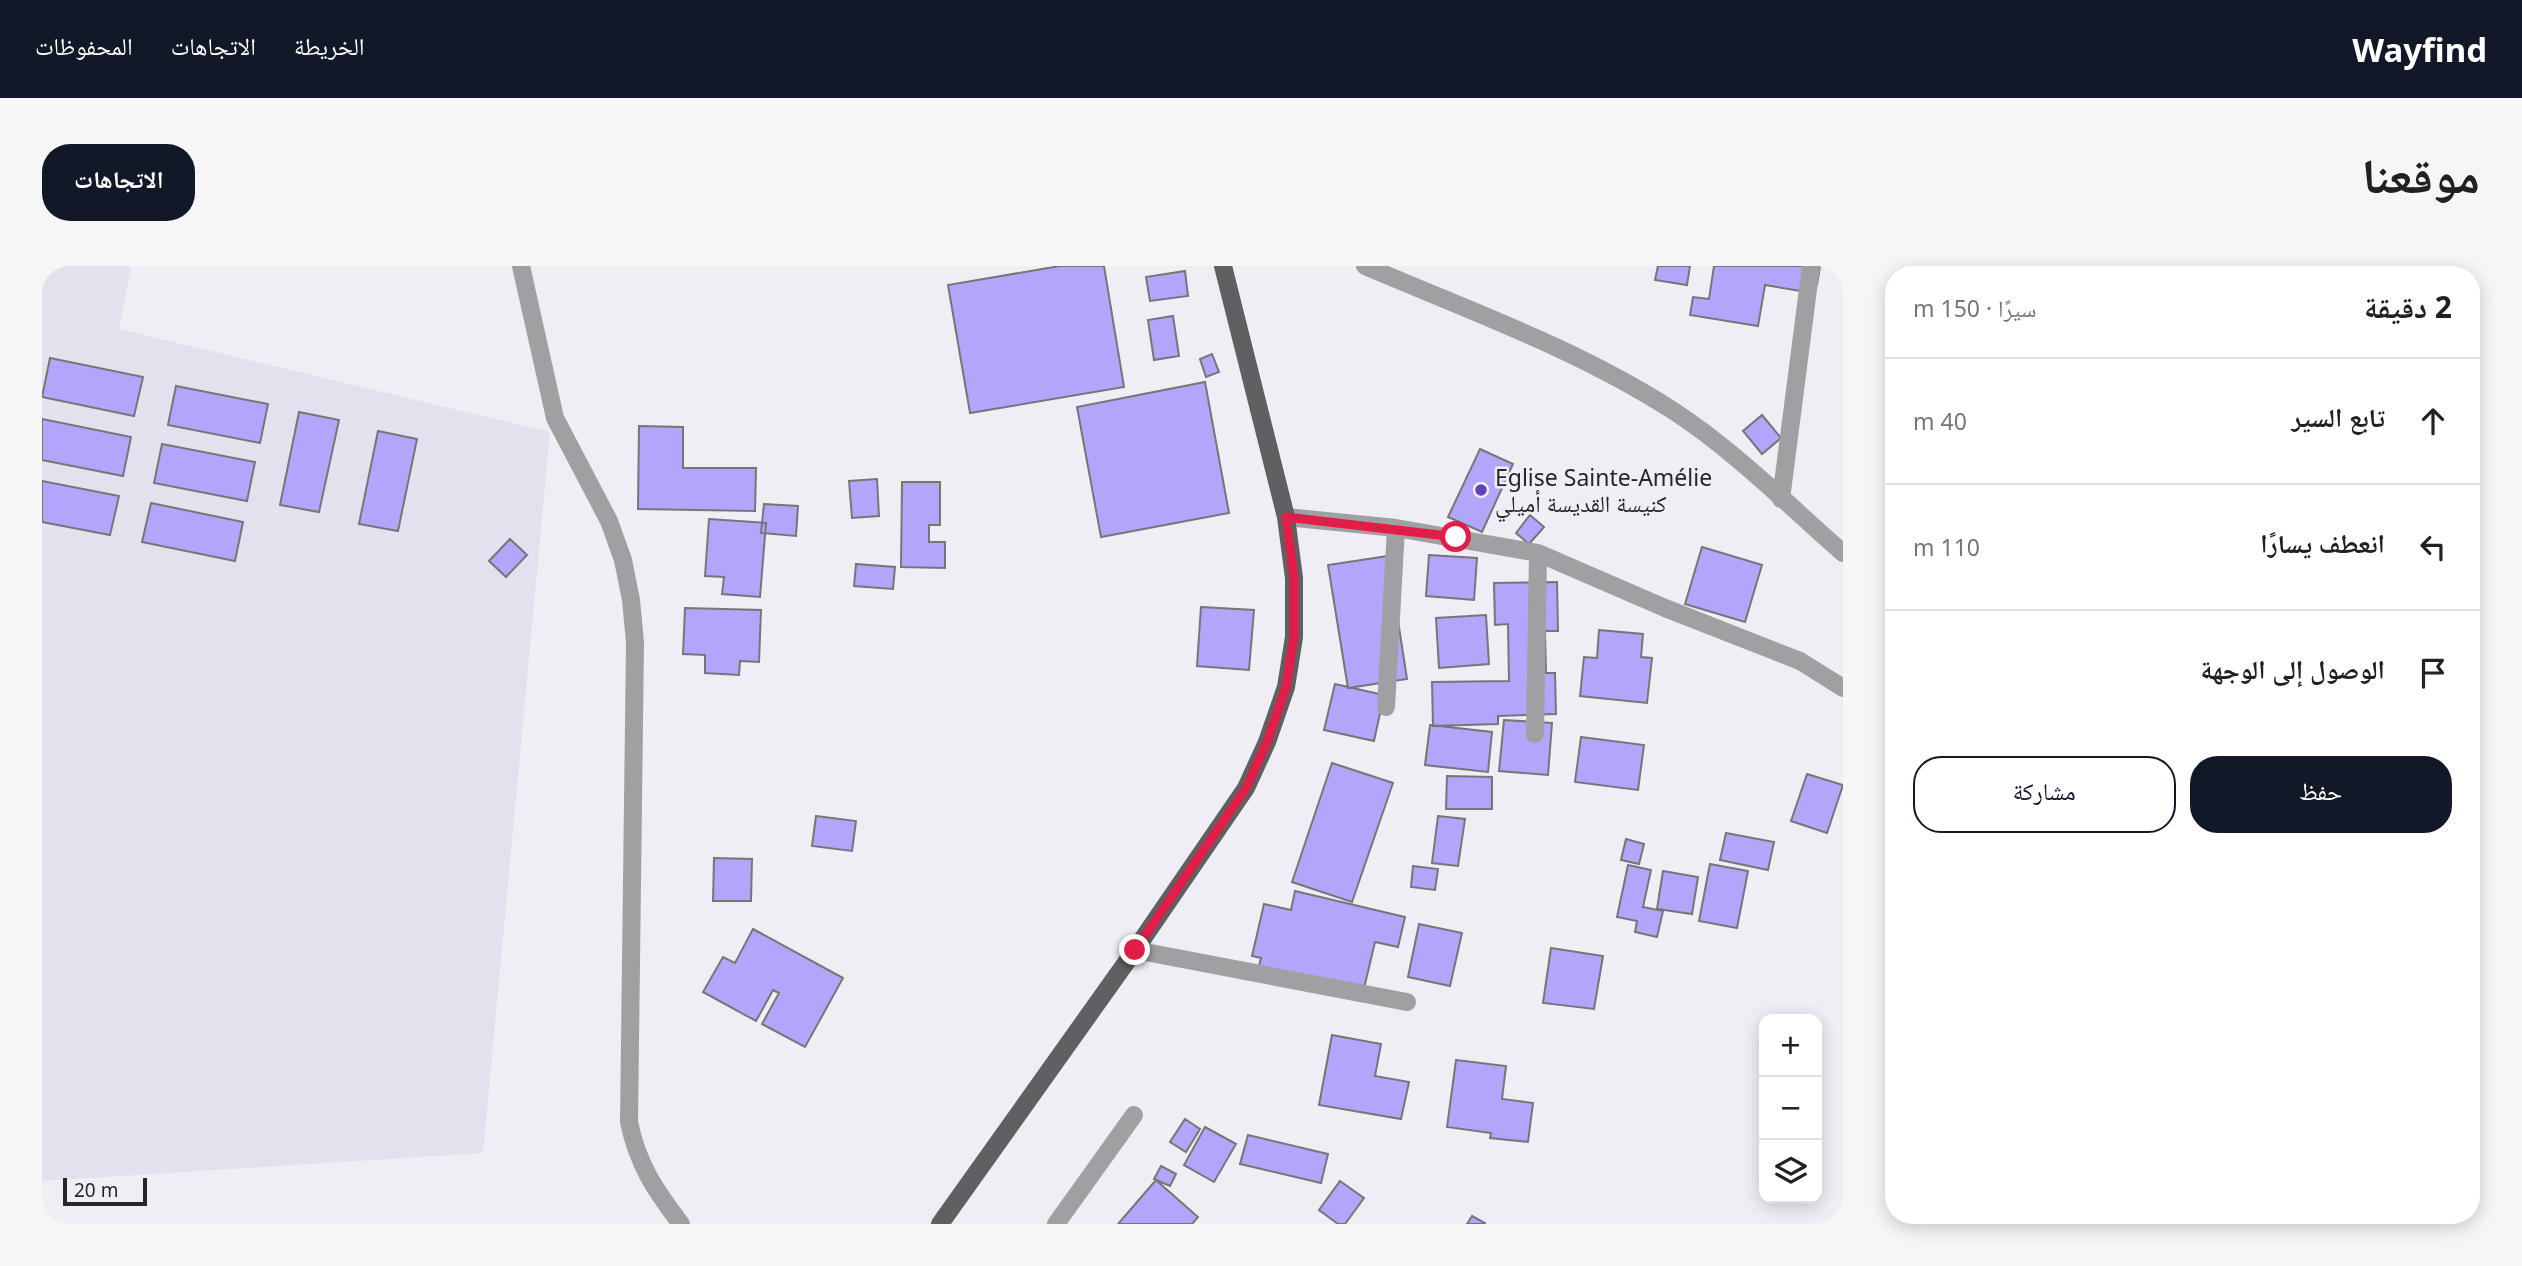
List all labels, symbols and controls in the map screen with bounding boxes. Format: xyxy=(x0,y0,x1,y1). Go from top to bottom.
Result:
text: Wayfind xyxy=(2352,27,2487,72)
text: المحفوظات xyxy=(35,29,133,62)
text: الاتجاهات xyxy=(171,29,256,62)
text: الخريطة xyxy=(294,29,365,62)
text: موقعنا xyxy=(2362,141,2480,207)
button: الاتجاهات xyxy=(42,144,195,221)
text: 2 دقيقة xyxy=(2364,286,2452,327)
text: سيرًا · 150 m xyxy=(1913,292,2036,324)
text: تابع السير xyxy=(2292,399,2385,435)
icon: ahead xyxy=(2414,402,2452,440)
text: 40 m xyxy=(1913,405,1967,437)
place label: Eglise Sainte-Amélie كنيسة القديسة أميلي xyxy=(1495,461,1712,523)
marker: Eglise Sainte-Amélie كنيسة القديسة أميلي xyxy=(1473,482,1489,498)
route start xyxy=(1440,521,1471,552)
text: انعطف يسارًا xyxy=(2260,525,2385,561)
icon: left xyxy=(2414,528,2452,566)
text: 110 m xyxy=(1913,531,1980,563)
text: الوصول إلى الوجهة xyxy=(2201,651,2385,687)
icon: arrive xyxy=(2414,654,2452,692)
button: مشاركة xyxy=(1913,756,2176,833)
button: حفظ xyxy=(2190,756,2452,833)
route end xyxy=(1119,934,1150,965)
map controls xyxy=(1759,1014,1822,1203)
button: + xyxy=(1759,1014,1822,1077)
button: − xyxy=(1759,1077,1822,1140)
button: layers xyxy=(1759,1140,1822,1203)
scale bar xyxy=(63,1175,147,1207)
text: 20 m xyxy=(74,1177,118,1203)

